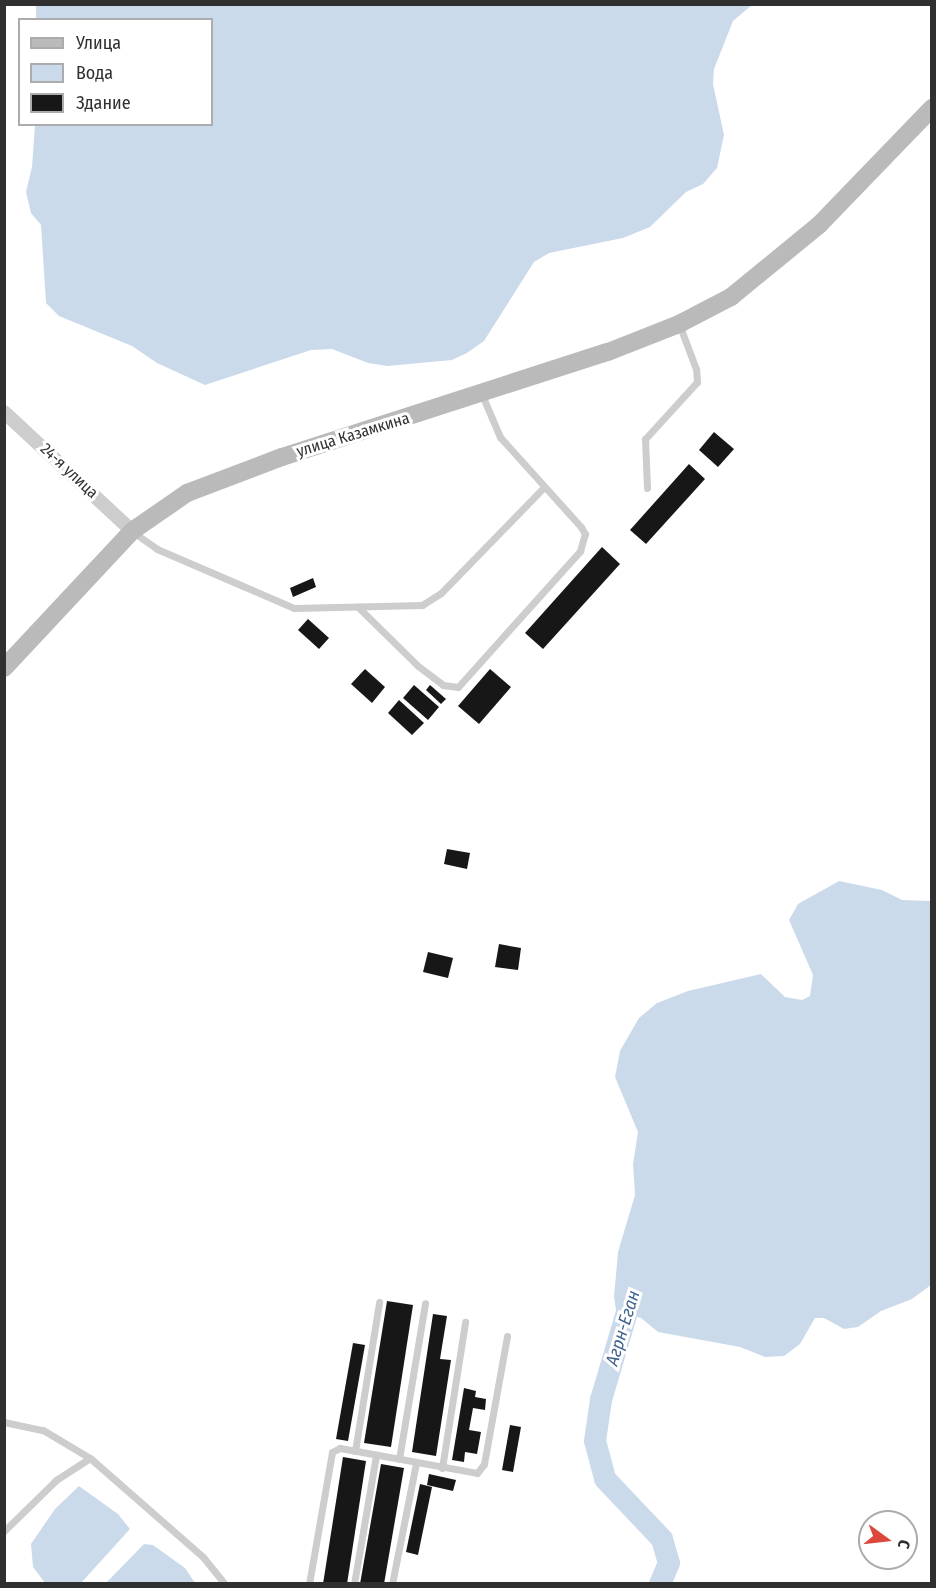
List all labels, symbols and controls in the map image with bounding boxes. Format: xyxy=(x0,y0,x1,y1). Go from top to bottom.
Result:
legend xyxy=(18,18,213,126)
text: Улица xyxy=(76,32,121,54)
text: Вода xyxy=(76,62,113,84)
text: Здание xyxy=(76,92,131,114)
street label: улица Казамкина xyxy=(294,409,412,461)
street label: 24-я улица xyxy=(36,439,102,503)
water label: Агрн-Еган xyxy=(601,1288,645,1368)
north arrow xyxy=(858,1510,918,1570)
text: С xyxy=(894,1538,914,1551)

